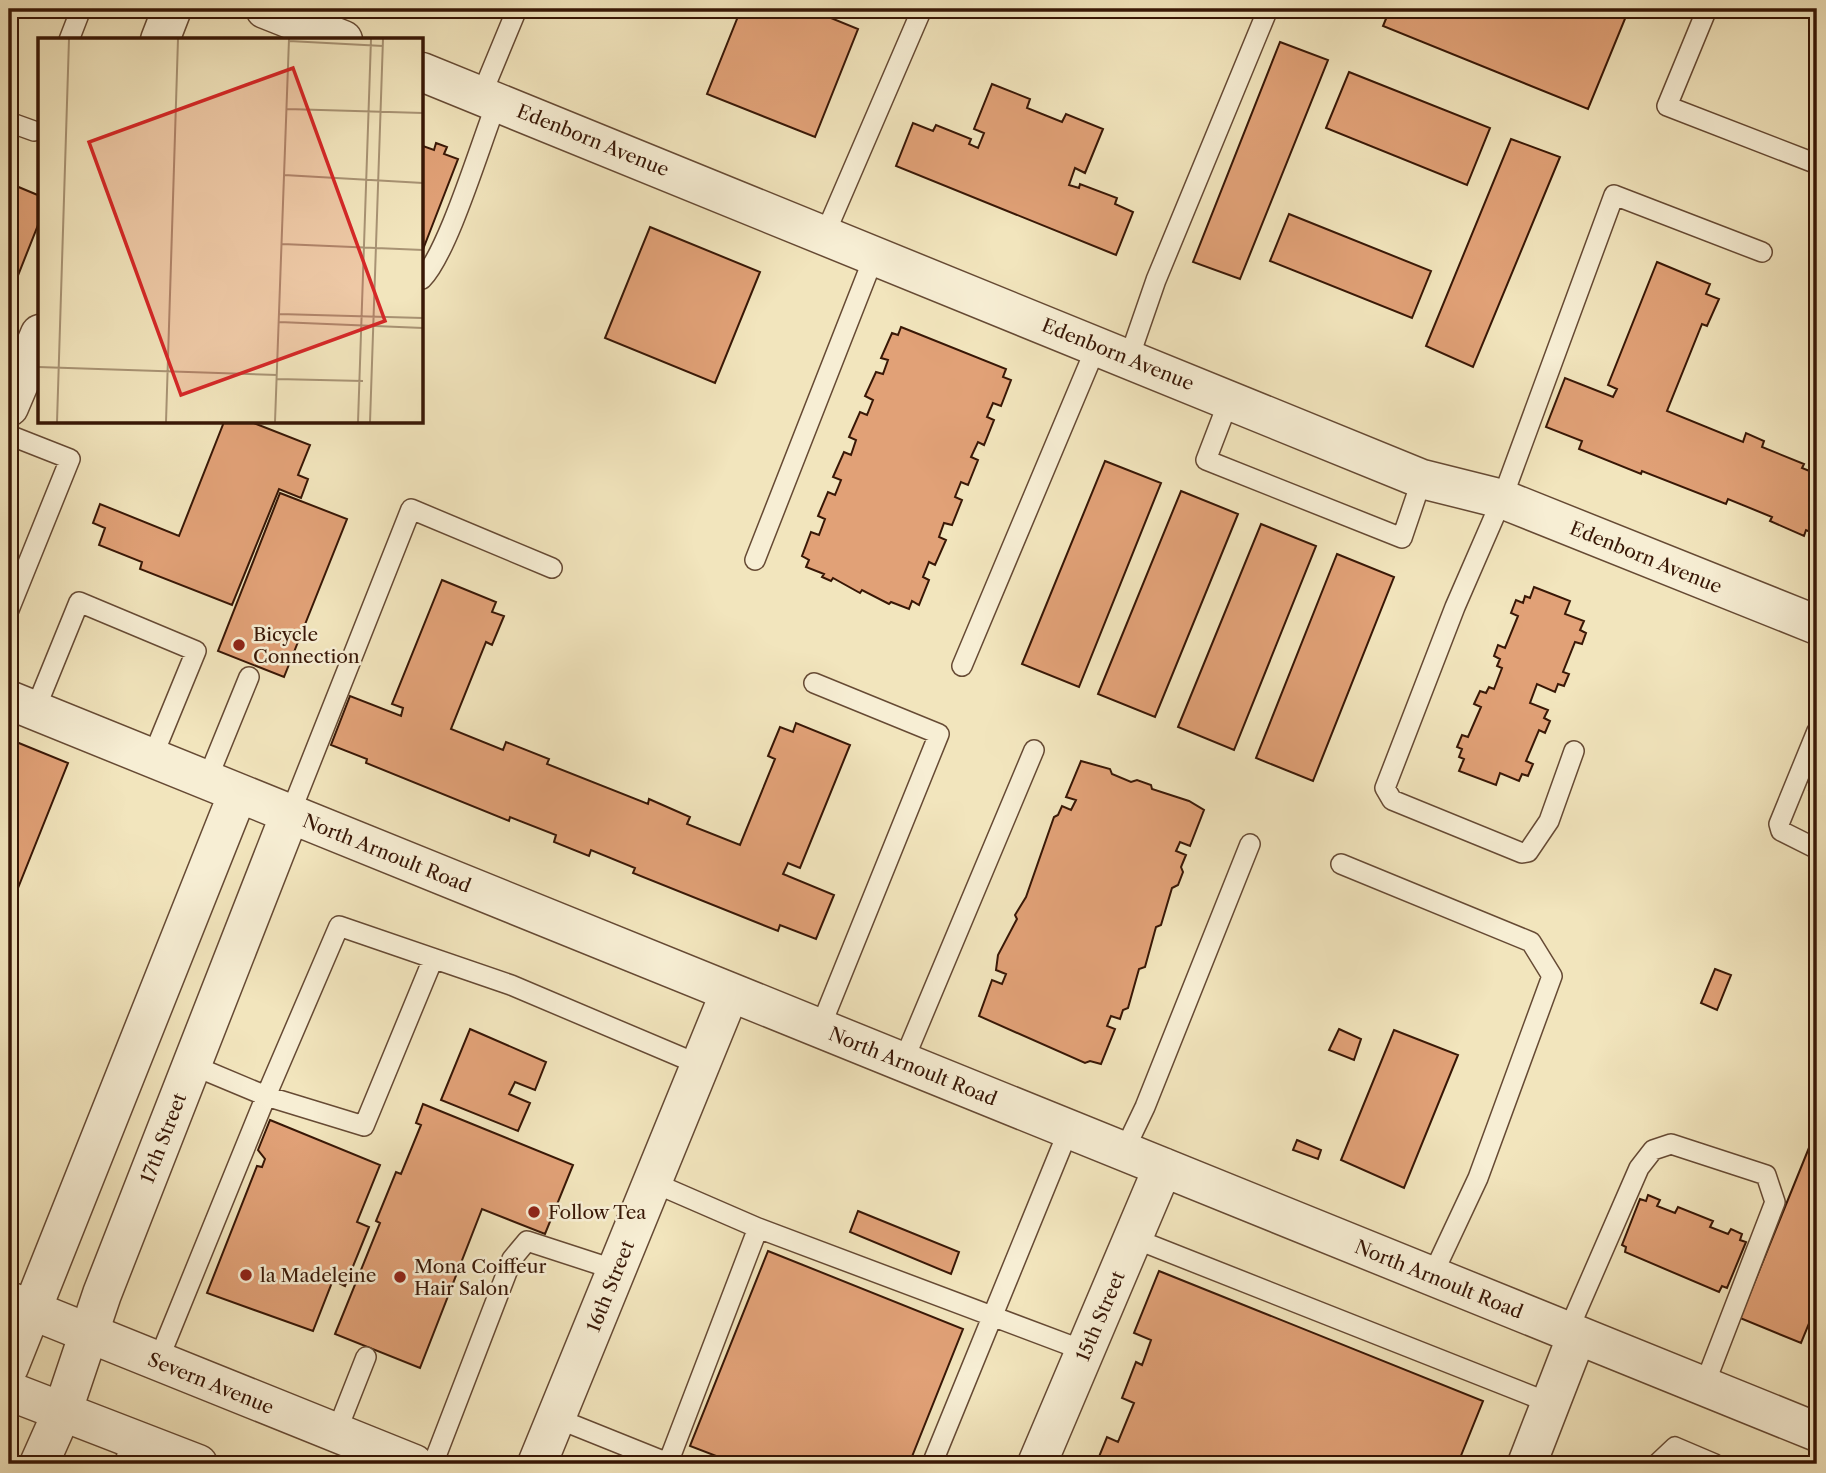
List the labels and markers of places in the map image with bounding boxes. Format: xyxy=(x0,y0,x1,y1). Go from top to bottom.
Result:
place label: Bicycle Connection xyxy=(253,623,360,668)
marker: Bicycle Connection xyxy=(231,637,247,653)
place label: Follow Tea xyxy=(548,1201,646,1224)
marker: Follow Tea xyxy=(526,1204,542,1220)
place label: Mona Coiffeur Hair Salon xyxy=(414,1255,546,1300)
place label: la Madeleine xyxy=(260,1264,376,1287)
marker: la Madeleine xyxy=(238,1267,254,1283)
marker: Mona Coiffeur Hair Salon xyxy=(392,1269,408,1285)

